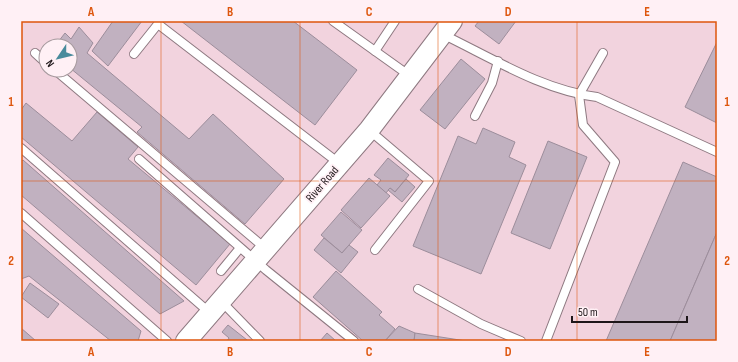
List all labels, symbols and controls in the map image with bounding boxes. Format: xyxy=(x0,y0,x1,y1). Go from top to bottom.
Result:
text: A xyxy=(87,4,95,20)
text: B xyxy=(227,4,233,20)
text: C xyxy=(366,4,373,20)
text: D xyxy=(505,4,512,20)
text: E xyxy=(644,4,650,20)
north arrow xyxy=(38,38,78,78)
text: N xyxy=(43,57,57,70)
text: 1 xyxy=(8,94,14,110)
text: 1 xyxy=(724,94,730,110)
street label: River Road xyxy=(303,163,342,205)
text: 2 xyxy=(8,253,14,269)
text: 2 xyxy=(724,253,730,269)
scale bar xyxy=(572,298,687,324)
text: 50 m xyxy=(578,305,598,320)
text: A xyxy=(87,344,95,360)
text: B xyxy=(227,344,233,360)
text: C xyxy=(366,344,373,360)
text: D xyxy=(505,344,512,360)
text: E xyxy=(644,344,650,360)

